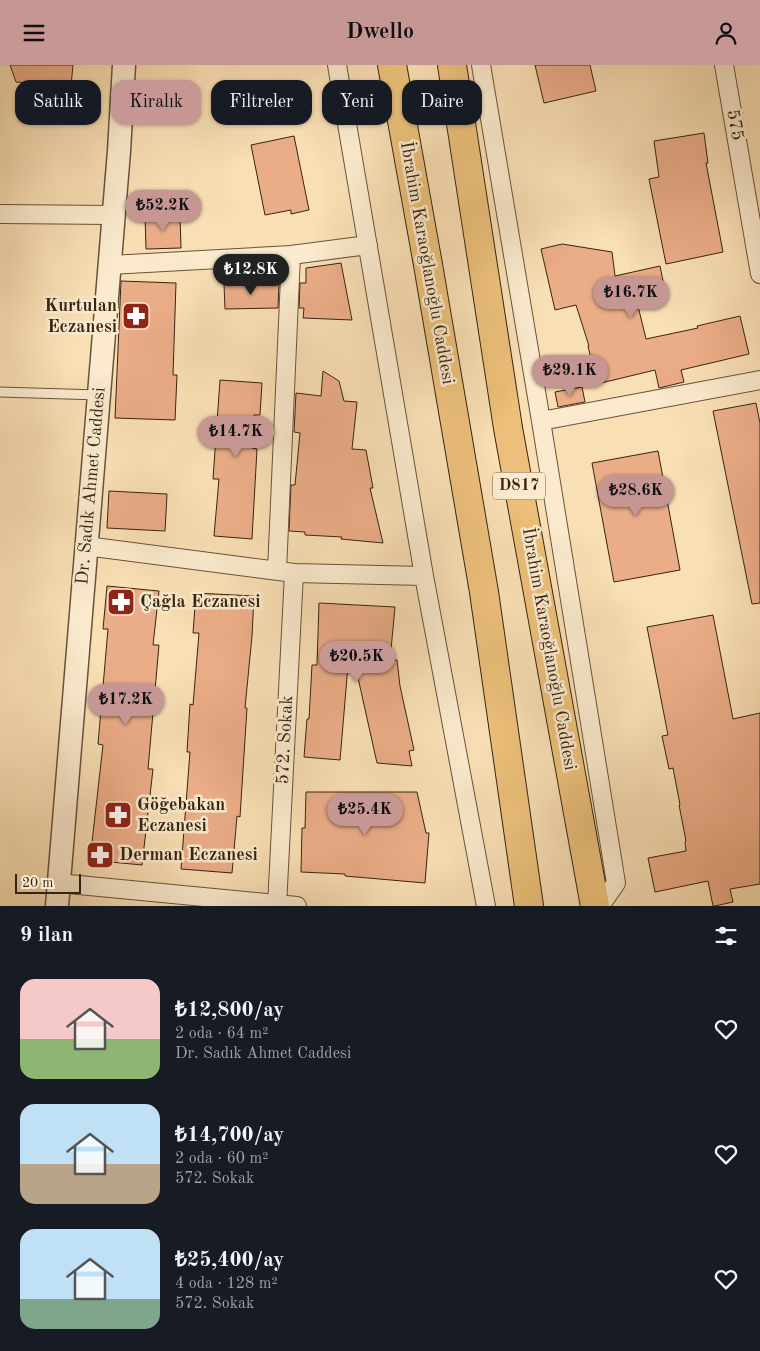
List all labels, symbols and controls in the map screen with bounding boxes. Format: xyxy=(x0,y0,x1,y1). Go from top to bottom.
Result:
icon: menu xyxy=(20,19,48,47)
icon: person xyxy=(712,19,740,47)
text: Dwello xyxy=(346,21,414,43)
chip: Satılık xyxy=(15,80,101,125)
chip: Kiralık xyxy=(111,80,201,125)
chip: Filtreler xyxy=(211,80,312,125)
chip: Yeni xyxy=(322,80,392,125)
chip: Daire xyxy=(402,80,482,125)
street label: 575 xyxy=(723,108,747,142)
street label: İbrahim Karaoğlanoğlu Caddesi xyxy=(397,140,460,386)
pin: ₺52.2K xyxy=(122,189,204,232)
text: ₺52.2K xyxy=(136,198,190,214)
pin: ₺12.8K xyxy=(210,253,292,296)
text: ₺12.8K xyxy=(224,262,278,278)
pin: ₺16.7K xyxy=(590,277,672,319)
text: ₺16.7K xyxy=(604,285,658,301)
place label: Kurtulan Eczanesi xyxy=(44,297,117,336)
pharmacy icon: Kurtulan Eczanesi xyxy=(121,301,151,331)
pin: ₺29.1K xyxy=(529,355,611,397)
text: ₺29.1K xyxy=(543,363,597,379)
street label: Dr. Sadık Ahmet Caddesi xyxy=(73,386,109,586)
pin: ₺14.7K xyxy=(195,415,277,458)
text: ₺14.7K xyxy=(209,424,263,440)
road number: D817 xyxy=(493,473,545,499)
pin: ₺28.6K xyxy=(595,475,677,517)
text: ₺28.6K xyxy=(609,483,663,499)
street label: İbrahim Karaoğlanoğlu Caddesi xyxy=(519,526,582,772)
pharmacy icon: Çağla Eczanesi xyxy=(106,587,136,617)
place label: Çağla Eczanesi xyxy=(140,593,261,611)
pin: ₺20.5K xyxy=(316,641,398,683)
text: ₺20.5K xyxy=(330,649,384,665)
pin: ₺17.2K xyxy=(85,683,167,726)
text: ₺17.2K xyxy=(99,692,153,708)
street label: 572. Sokak xyxy=(274,695,296,785)
pin: ₺25.4K xyxy=(324,793,406,836)
place label: Göğebakan Eczanesi xyxy=(137,796,225,835)
pharmacy icon: Göğebakan Eczanesi xyxy=(103,800,133,830)
text: ₺25.4K xyxy=(338,802,392,818)
pharmacy icon: Derman Eczanesi xyxy=(85,840,115,870)
place label: Derman Eczanesi xyxy=(119,846,258,864)
scale bar xyxy=(15,871,81,894)
text: 20 m xyxy=(22,876,53,890)
icon: filters xyxy=(712,922,740,950)
text: 9 ilan xyxy=(20,925,73,946)
icon: home xyxy=(60,999,120,1059)
text: ₺12,800/ay xyxy=(175,1000,284,1021)
icon: heart xyxy=(712,1015,740,1043)
text: 2 oda · 64 m² xyxy=(175,1026,268,1042)
text: Dr. Sadık Ahmet Caddesi xyxy=(175,1046,351,1062)
icon: home xyxy=(60,1124,120,1184)
text: ₺14,700/ay xyxy=(175,1125,284,1146)
icon: heart xyxy=(712,1140,740,1168)
text: 2 oda · 60 m² xyxy=(175,1151,268,1167)
text: 572. Sokak xyxy=(175,1171,254,1187)
icon: home xyxy=(60,1249,120,1309)
text: ₺25,400/ay xyxy=(175,1250,284,1271)
icon: heart xyxy=(712,1265,740,1293)
text: 4 oda · 128 m² xyxy=(175,1276,278,1292)
text: 572. Sokak xyxy=(175,1296,254,1312)

